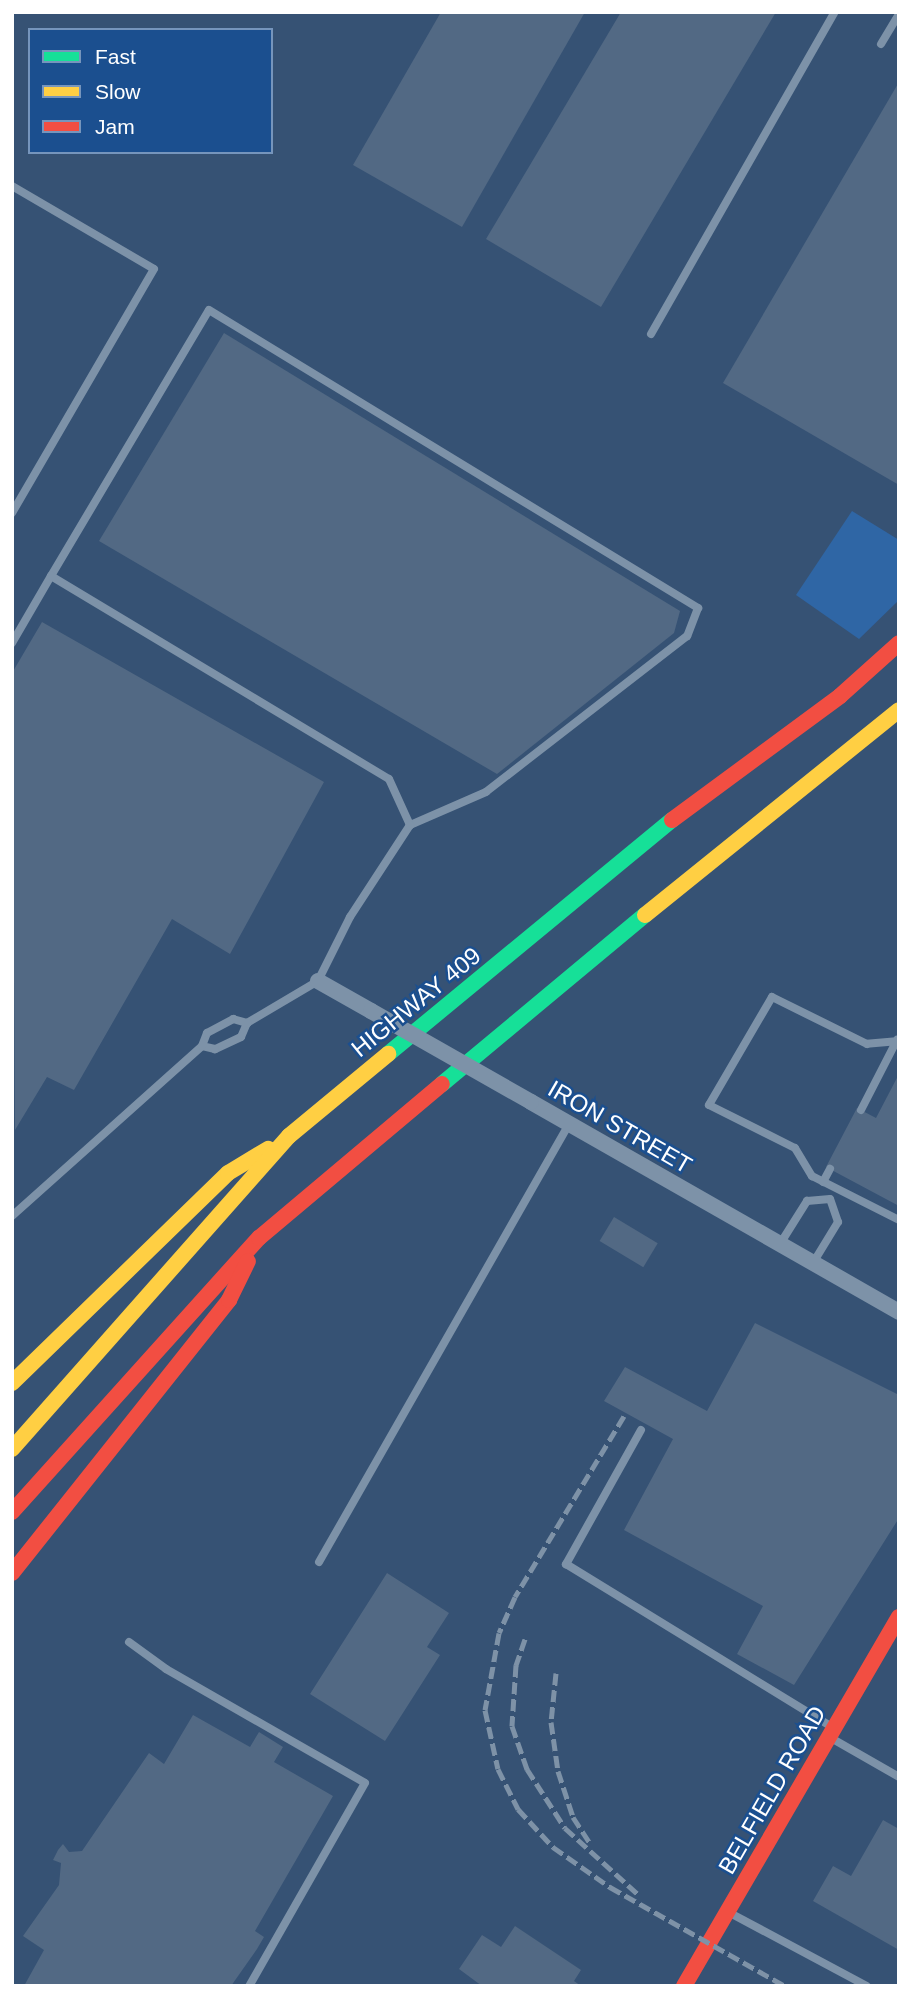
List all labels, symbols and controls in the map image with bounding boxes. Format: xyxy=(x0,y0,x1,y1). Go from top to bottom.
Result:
legend xyxy=(28,28,273,154)
text: Fast xyxy=(95,45,136,68)
text: Slow xyxy=(95,80,141,103)
text: Jam xyxy=(95,115,135,138)
street label: HIGHWAY 409 xyxy=(345,941,487,1063)
street label: IRON STREET xyxy=(543,1074,697,1180)
street label: BELFIELD ROAD xyxy=(712,1701,832,1879)

